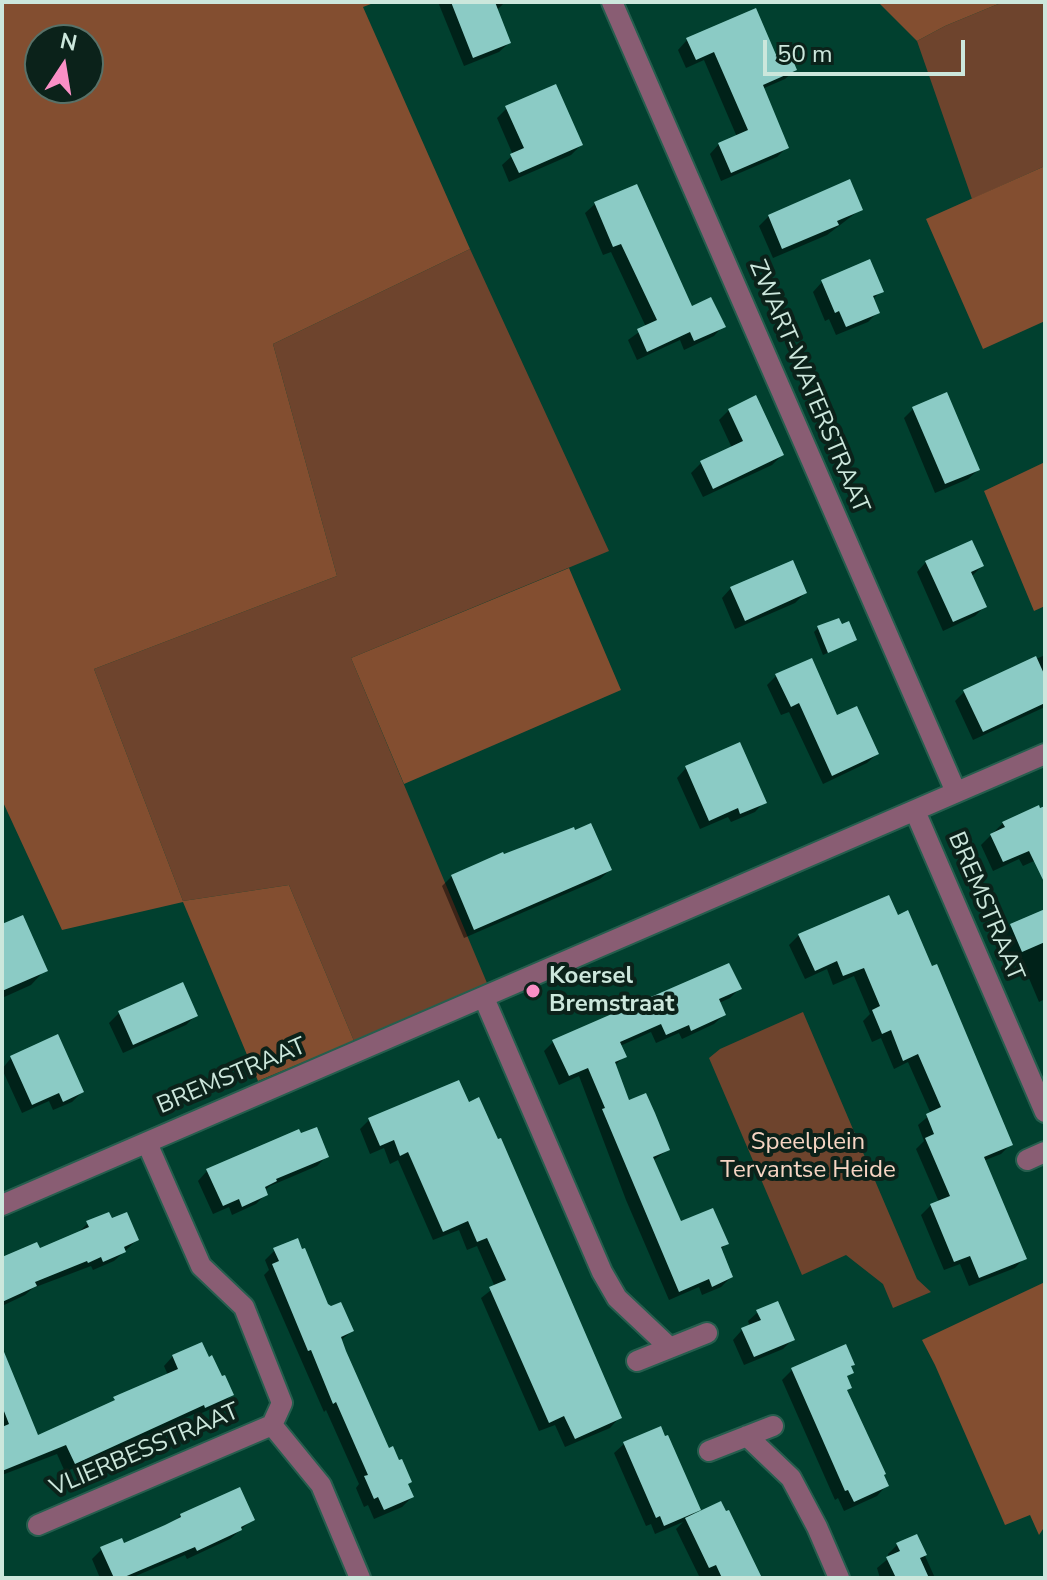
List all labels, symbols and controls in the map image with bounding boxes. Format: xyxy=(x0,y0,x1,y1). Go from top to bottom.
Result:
north arrow xyxy=(24,24,104,104)
scale bar xyxy=(767,24,969,74)
text: N xyxy=(57,26,80,59)
text: 50 m xyxy=(777,38,833,70)
street label: ZWART-WATERSTRAAT xyxy=(742,256,874,518)
street label: BREMSTRAAT xyxy=(941,828,1029,986)
place label: Koersel Bremstraat xyxy=(549,963,674,1019)
marker: Koersel Bremstraat xyxy=(524,982,542,1000)
street label: BREMSTRAAT xyxy=(153,1033,311,1121)
park label: Speelplein Tervantse Heide xyxy=(720,1129,896,1185)
street label: VLIERBESSTRAAT xyxy=(46,1398,244,1504)

